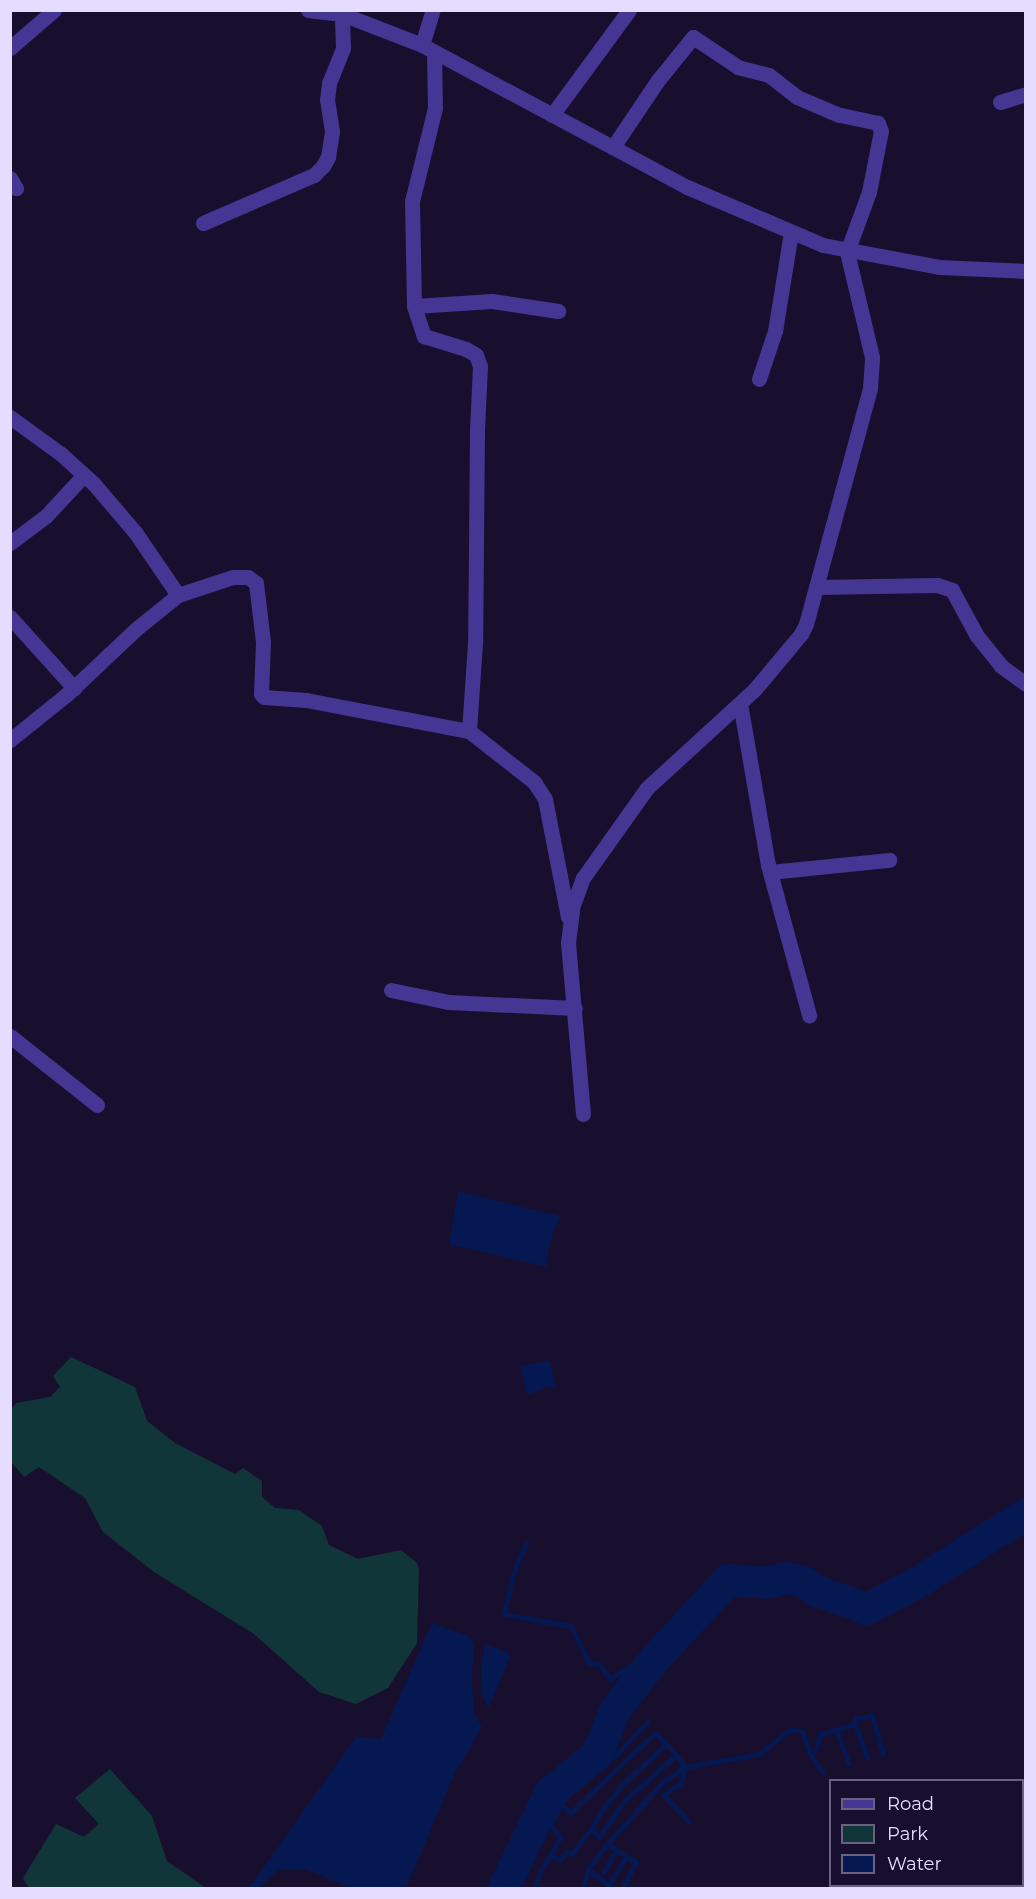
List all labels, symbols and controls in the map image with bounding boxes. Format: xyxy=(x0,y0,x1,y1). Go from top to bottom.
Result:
legend xyxy=(829,1779,1024,1887)
text: Road xyxy=(887,1793,934,1815)
text: Park xyxy=(887,1823,928,1845)
text: Water xyxy=(887,1853,942,1875)

